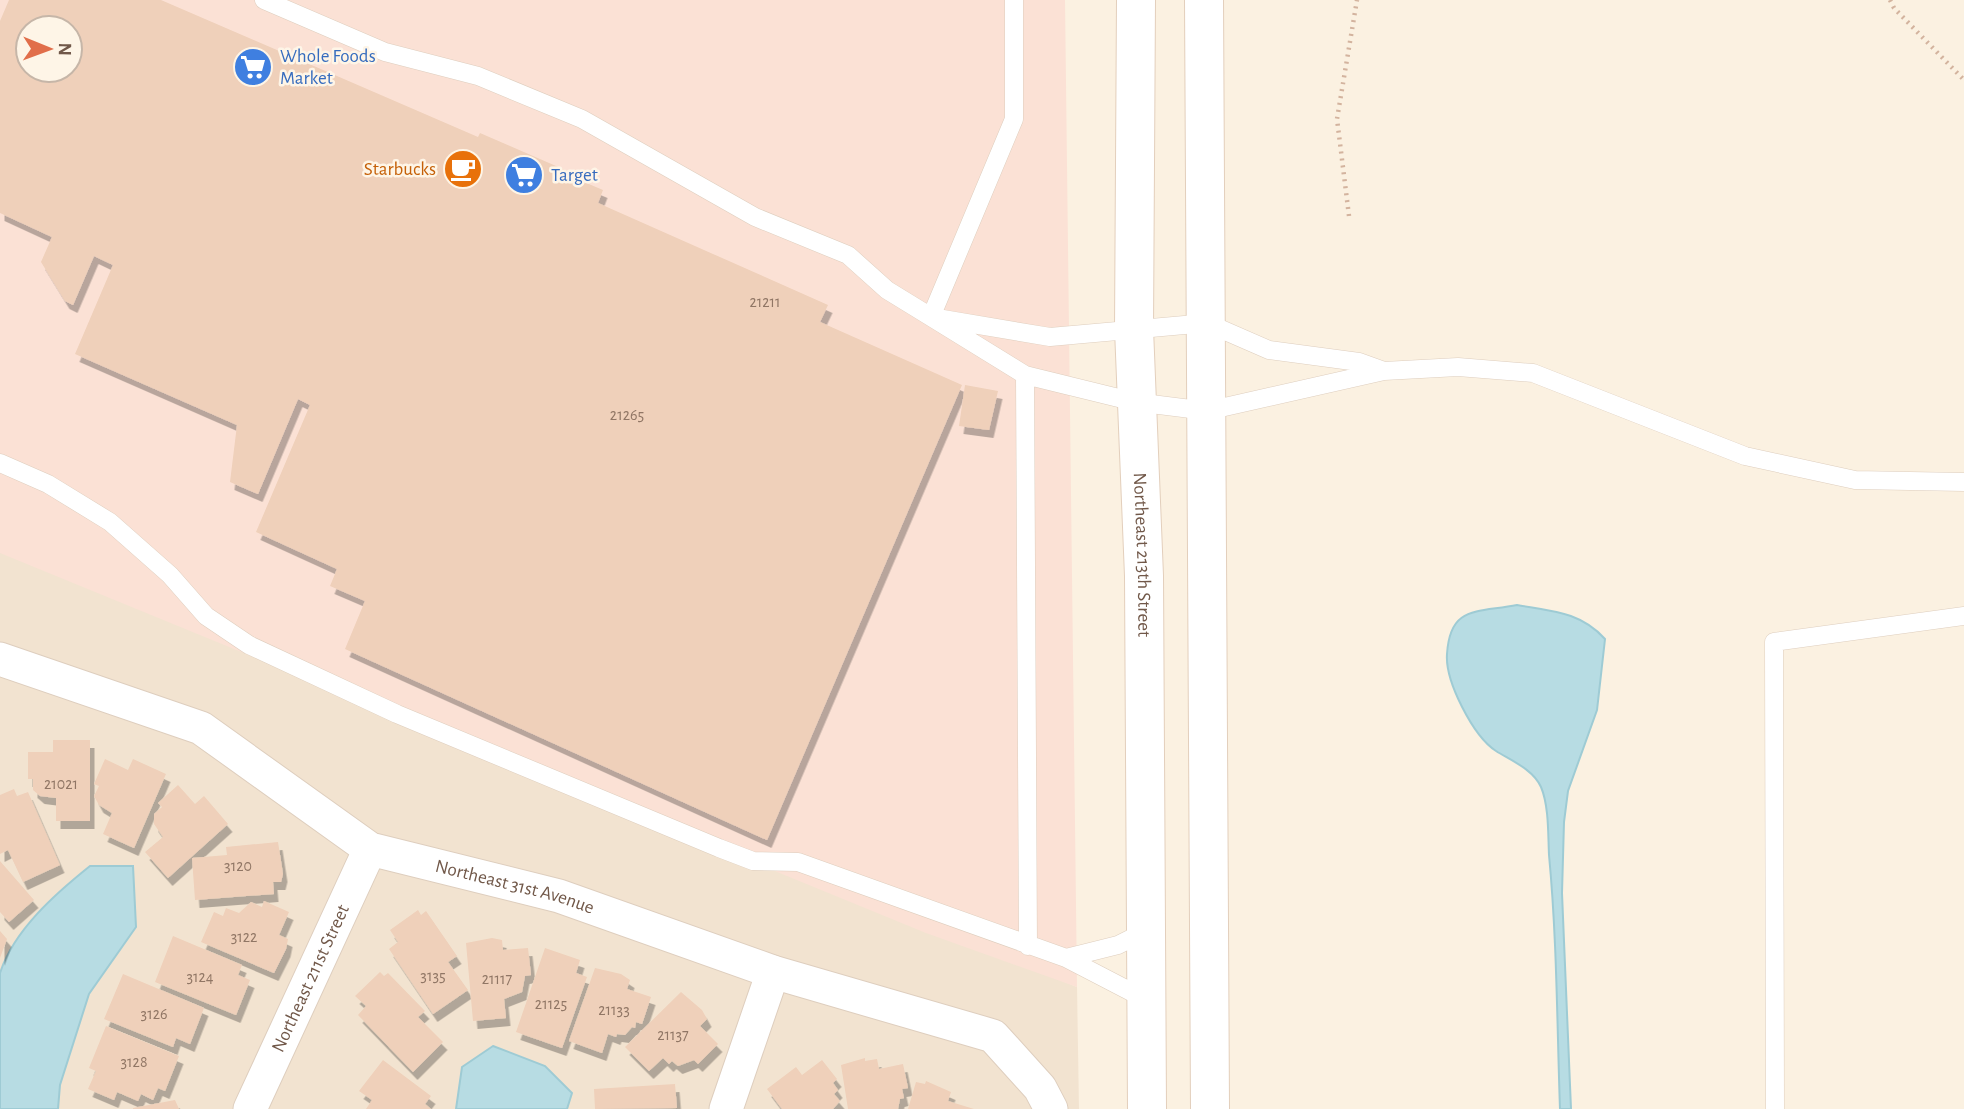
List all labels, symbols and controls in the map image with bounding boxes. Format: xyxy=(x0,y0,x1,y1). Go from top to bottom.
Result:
north arrow xyxy=(14,14,84,84)
text: N xyxy=(55,42,74,56)
supermarket icon: Whole Foods Market xyxy=(232,46,274,88)
place label: Whole Foods Market xyxy=(280,47,376,88)
cafe icon: Starbucks xyxy=(442,148,484,190)
supermarket icon: Target xyxy=(503,154,545,196)
place label: Starbucks xyxy=(364,160,436,179)
place label: Target xyxy=(551,166,598,185)
house number: 21211 xyxy=(749,294,781,310)
house number: 21265 xyxy=(610,407,644,423)
street label: Northeast 213th Street xyxy=(1130,472,1154,637)
house number: 21021 xyxy=(44,776,78,792)
street label: Northeast 31st Avenue xyxy=(434,856,597,917)
house number: 3120 xyxy=(224,858,252,874)
street label: Northeast 211st Street xyxy=(268,901,353,1055)
house number: 3122 xyxy=(231,929,257,945)
house number: 3135 xyxy=(420,968,446,984)
house number: 3124 xyxy=(186,969,214,985)
house number: 21117 xyxy=(482,971,513,987)
house number: 21125 xyxy=(535,996,567,1012)
house number: 21133 xyxy=(598,1002,630,1018)
house number: 3126 xyxy=(141,1006,167,1022)
house number: 21137 xyxy=(657,1027,689,1043)
house number: 3128 xyxy=(121,1054,147,1070)

